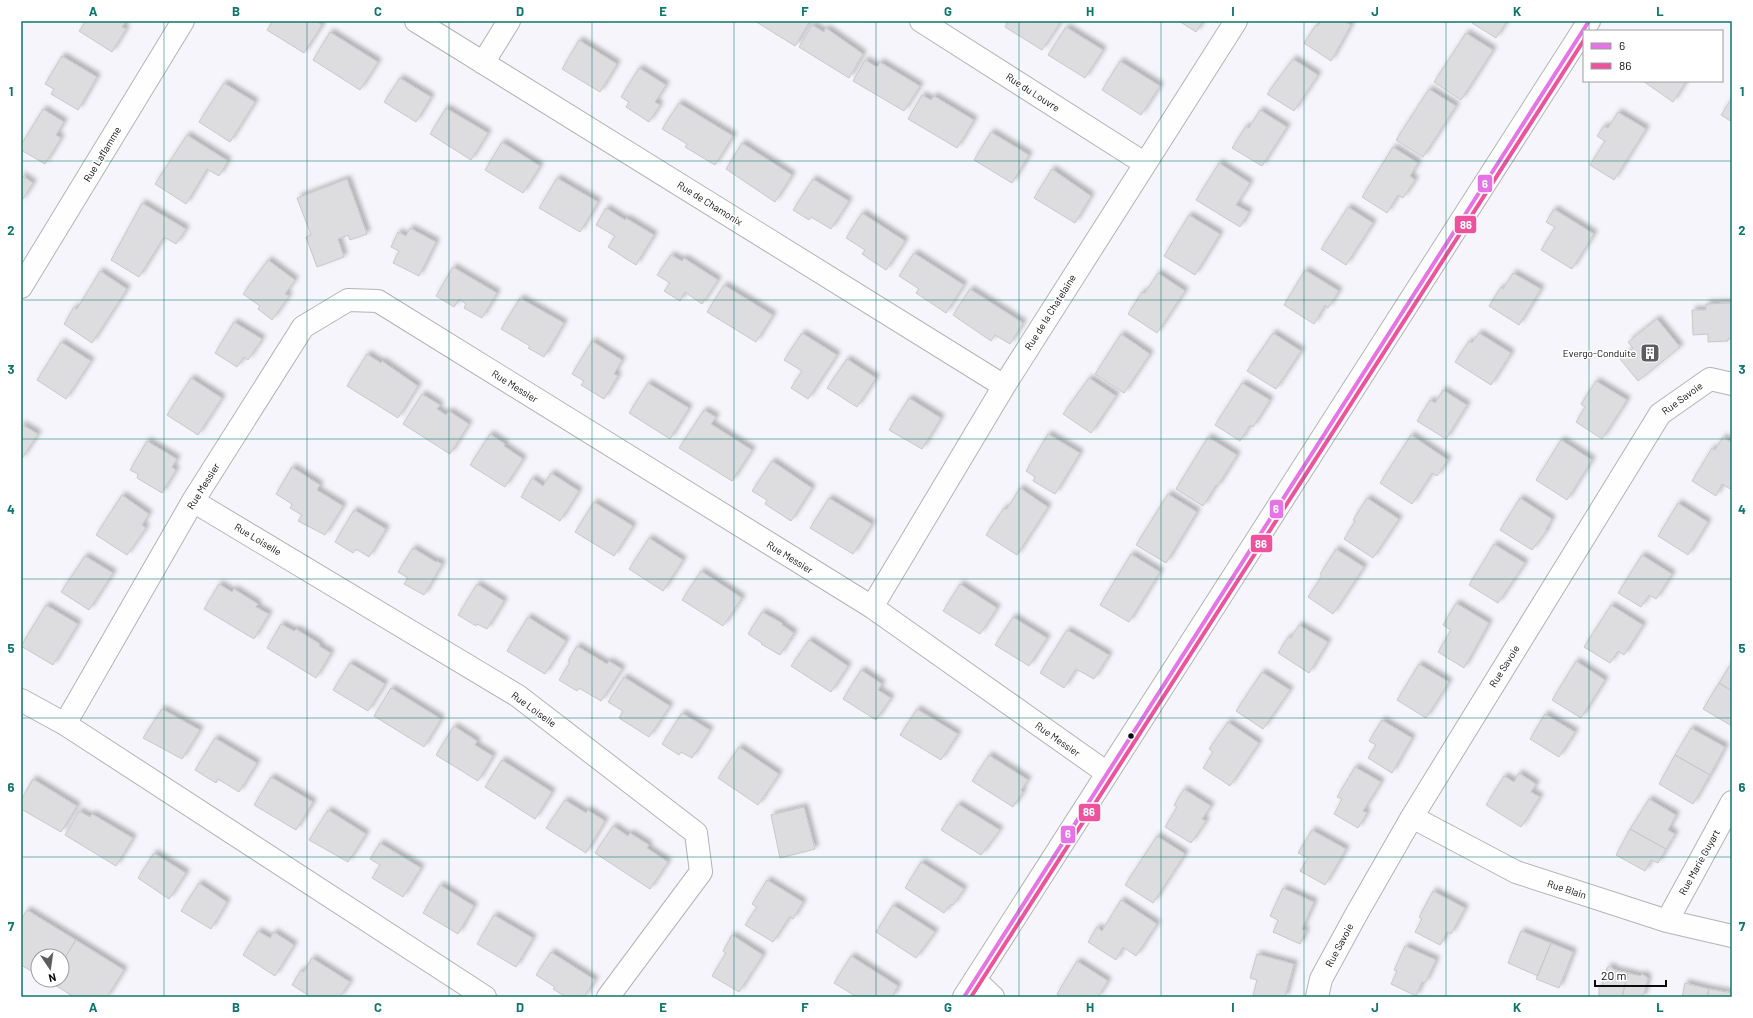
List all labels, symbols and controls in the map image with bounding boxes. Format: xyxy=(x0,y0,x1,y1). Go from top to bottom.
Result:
text: A xyxy=(89,3,98,19)
text: B xyxy=(232,3,240,19)
text: C xyxy=(374,3,382,19)
text: D xyxy=(516,3,524,19)
text: E xyxy=(659,3,667,19)
text: F xyxy=(801,3,809,19)
text: G xyxy=(944,3,952,19)
text: H xyxy=(1086,3,1094,19)
text: I xyxy=(1231,3,1235,19)
text: J xyxy=(1371,3,1379,19)
text: K xyxy=(1513,3,1521,19)
text: L xyxy=(1656,3,1664,19)
legend xyxy=(1583,30,1723,82)
text: 6 xyxy=(1619,38,1625,52)
text: 86 xyxy=(1619,58,1631,72)
street label: Rue du Louvre xyxy=(1004,70,1062,114)
text: 1 xyxy=(9,83,13,99)
text: 1 xyxy=(1740,83,1744,99)
street label: Rue Laflamme xyxy=(81,124,123,184)
line badge: 6 xyxy=(1477,174,1493,193)
text: 6 xyxy=(1482,177,1488,190)
street label: Rue de Chamonix xyxy=(675,178,745,228)
line badge: 86 xyxy=(1454,215,1477,234)
text: 86 xyxy=(1460,218,1472,231)
text: 2 xyxy=(7,222,15,238)
text: 2 xyxy=(1738,222,1746,238)
street label: Rue de la Chatelaine xyxy=(1022,272,1078,352)
building icon: Evergo-Conduite xyxy=(1639,342,1661,364)
place label: Evergo-Conduite xyxy=(1563,347,1636,359)
text: 3 xyxy=(7,361,15,377)
text: 3 xyxy=(1738,361,1746,377)
street label: Rue Messier xyxy=(490,367,541,405)
street label: Rue Savoie xyxy=(1659,379,1705,417)
street label: Rue Messier xyxy=(184,460,222,511)
line badge: 6 xyxy=(1269,499,1284,519)
text: 4 xyxy=(7,501,15,517)
text: 4 xyxy=(1738,501,1746,517)
text: 6 xyxy=(1273,502,1279,515)
street label: Rue Loiselle xyxy=(232,520,284,558)
line badge: 86 xyxy=(1250,534,1273,553)
text: 86 xyxy=(1255,537,1267,550)
street label: Rue Messier xyxy=(765,538,816,576)
text: 5 xyxy=(7,640,15,656)
text: 5 xyxy=(1738,640,1746,656)
street label: Rue Savoie xyxy=(1486,643,1522,689)
street label: Rue Loiselle xyxy=(509,689,559,729)
street label: Rue Messier xyxy=(1033,719,1083,759)
unlabelled marker xyxy=(1126,731,1136,741)
text: 6 xyxy=(8,779,15,795)
text: 6 xyxy=(1739,779,1746,795)
line badge: 86 xyxy=(1078,803,1101,822)
text: 86 xyxy=(1083,805,1095,818)
line badge: 6 xyxy=(1060,825,1076,844)
text: 6 xyxy=(1065,827,1071,840)
street label: Rue Marie Guyart xyxy=(1676,827,1722,897)
street label: Rue Blain xyxy=(1546,877,1588,901)
text: 7 xyxy=(8,918,15,934)
text: 7 xyxy=(1739,918,1746,934)
street label: Rue Savoie xyxy=(1323,921,1355,969)
north arrow xyxy=(30,948,70,988)
scale bar xyxy=(1595,962,1666,988)
text: 20 m xyxy=(1601,968,1627,982)
text: N xyxy=(47,971,57,985)
text: A xyxy=(89,999,98,1015)
text: B xyxy=(232,999,240,1015)
text: C xyxy=(374,999,382,1015)
text: D xyxy=(516,999,524,1015)
text: E xyxy=(659,999,667,1015)
text: F xyxy=(801,999,809,1015)
text: G xyxy=(944,999,952,1015)
text: H xyxy=(1086,999,1094,1015)
text: I xyxy=(1231,999,1235,1015)
text: J xyxy=(1371,999,1379,1015)
text: K xyxy=(1513,999,1521,1015)
text: L xyxy=(1656,999,1664,1015)

